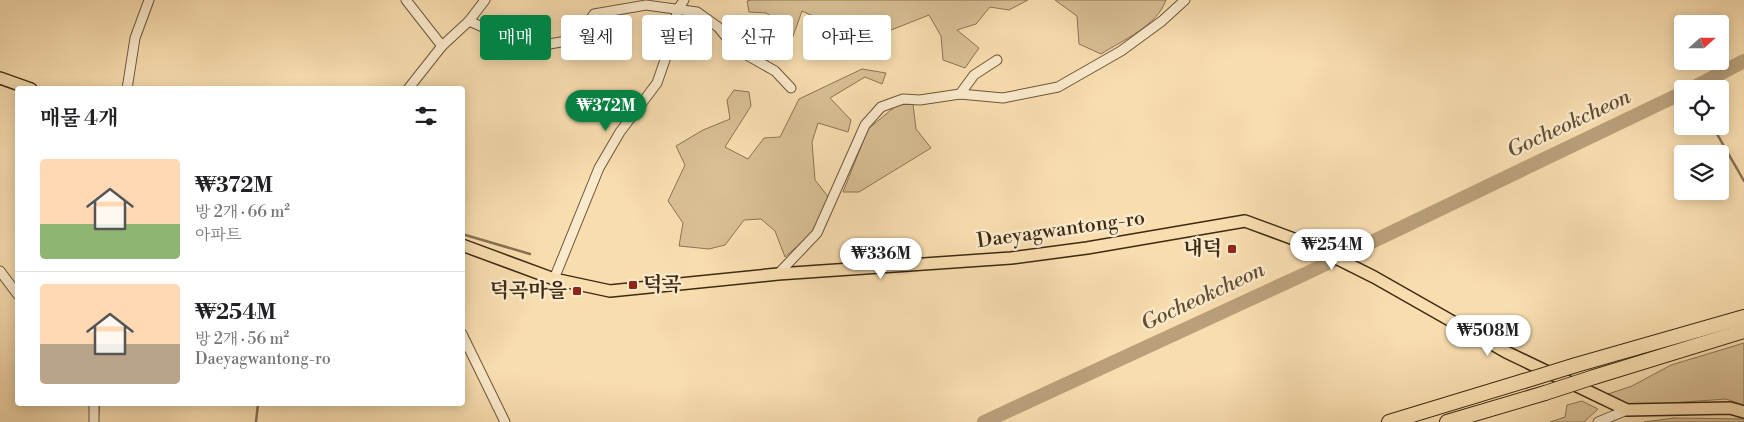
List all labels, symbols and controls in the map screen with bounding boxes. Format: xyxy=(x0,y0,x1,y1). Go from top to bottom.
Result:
chip: 매매 xyxy=(480,15,551,60)
chip: 월세 xyxy=(561,15,632,60)
chip: 필터 xyxy=(642,15,712,60)
chip: 신규 xyxy=(722,15,793,60)
chip: 아파트 xyxy=(803,15,891,60)
north arrow xyxy=(1674,15,1729,70)
map controls xyxy=(1674,15,1729,200)
button: locate xyxy=(1674,80,1729,135)
water label: Gocheokcheon xyxy=(1503,84,1635,164)
pin: ₩372M xyxy=(571,90,641,132)
text: ₩372M xyxy=(576,96,636,116)
icon: filters xyxy=(412,102,440,130)
text: 매물 4개 xyxy=(40,106,118,132)
button: layers xyxy=(1674,145,1729,200)
text: ₩372M xyxy=(195,173,273,199)
icon: home xyxy=(80,179,140,239)
text: 방 2개 · 66 m² xyxy=(195,202,290,222)
street label: Daeyagwantong-ro xyxy=(975,206,1147,254)
text: 아파트 xyxy=(195,225,241,245)
pin: ₩254M xyxy=(1297,228,1367,271)
text: ₩254M xyxy=(1301,235,1363,255)
place label: 내덕 xyxy=(1183,237,1222,262)
pin: ₩336M xyxy=(846,238,916,280)
marker: 내덕 xyxy=(1226,243,1238,255)
text: ₩336M xyxy=(851,244,911,264)
water label: Gocheokcheon xyxy=(1137,257,1269,337)
place label: 덕곡 xyxy=(643,273,682,298)
place label: 덕곡마을 xyxy=(490,279,567,304)
marker: 덕곡 xyxy=(627,279,639,291)
marker: 덕곡마을 xyxy=(571,285,583,297)
text: ₩254M xyxy=(195,300,276,326)
icon: home xyxy=(80,304,140,364)
pin: ₩508M xyxy=(1453,314,1523,357)
text: ₩508M xyxy=(1457,321,1519,341)
text: 방 2개 · 56 m² xyxy=(195,329,289,349)
text: Daeyagwantong-ro xyxy=(195,349,331,369)

